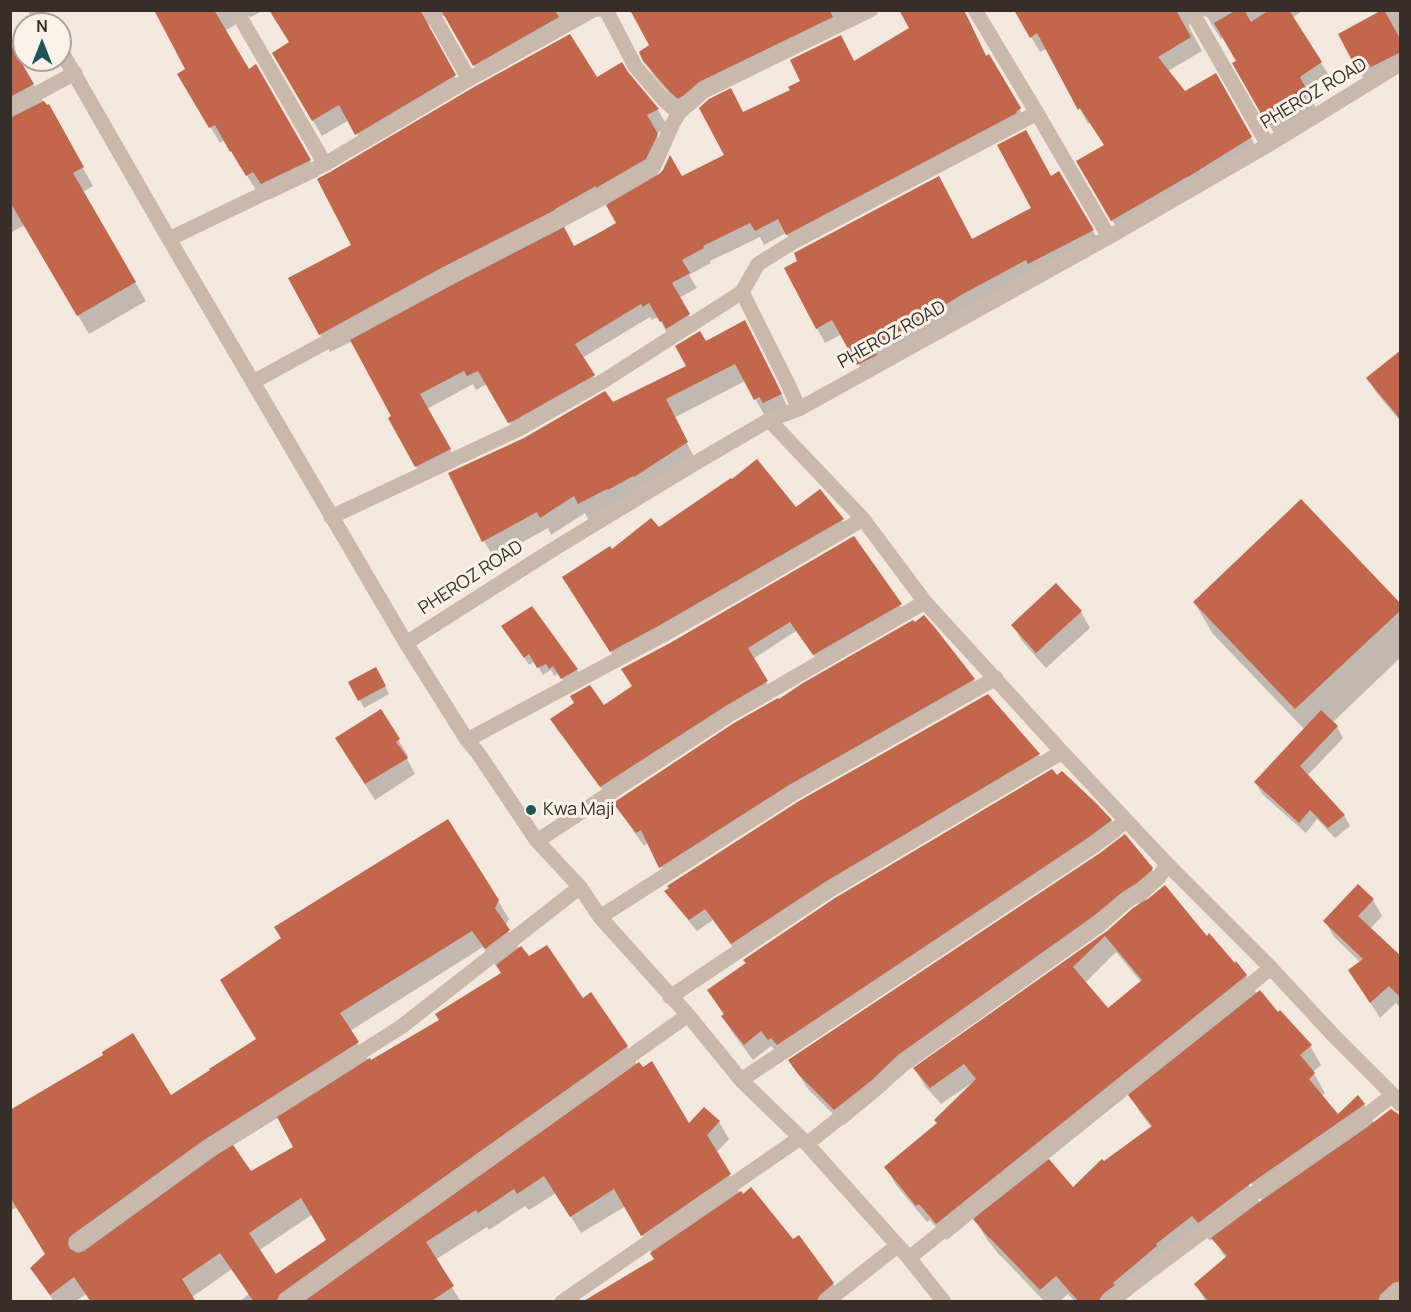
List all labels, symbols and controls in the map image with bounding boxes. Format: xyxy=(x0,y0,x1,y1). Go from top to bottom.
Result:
north arrow xyxy=(12,12,72,72)
text: N xyxy=(36,15,48,37)
street label: PHEROZ ROAD xyxy=(1257,54,1371,134)
street label: PHEROZ ROAD xyxy=(834,296,950,374)
street label: PHEROZ ROAD xyxy=(415,536,527,620)
place label: Kwa Maji xyxy=(543,799,614,821)
marker: Kwa Maji xyxy=(524,803,538,817)

